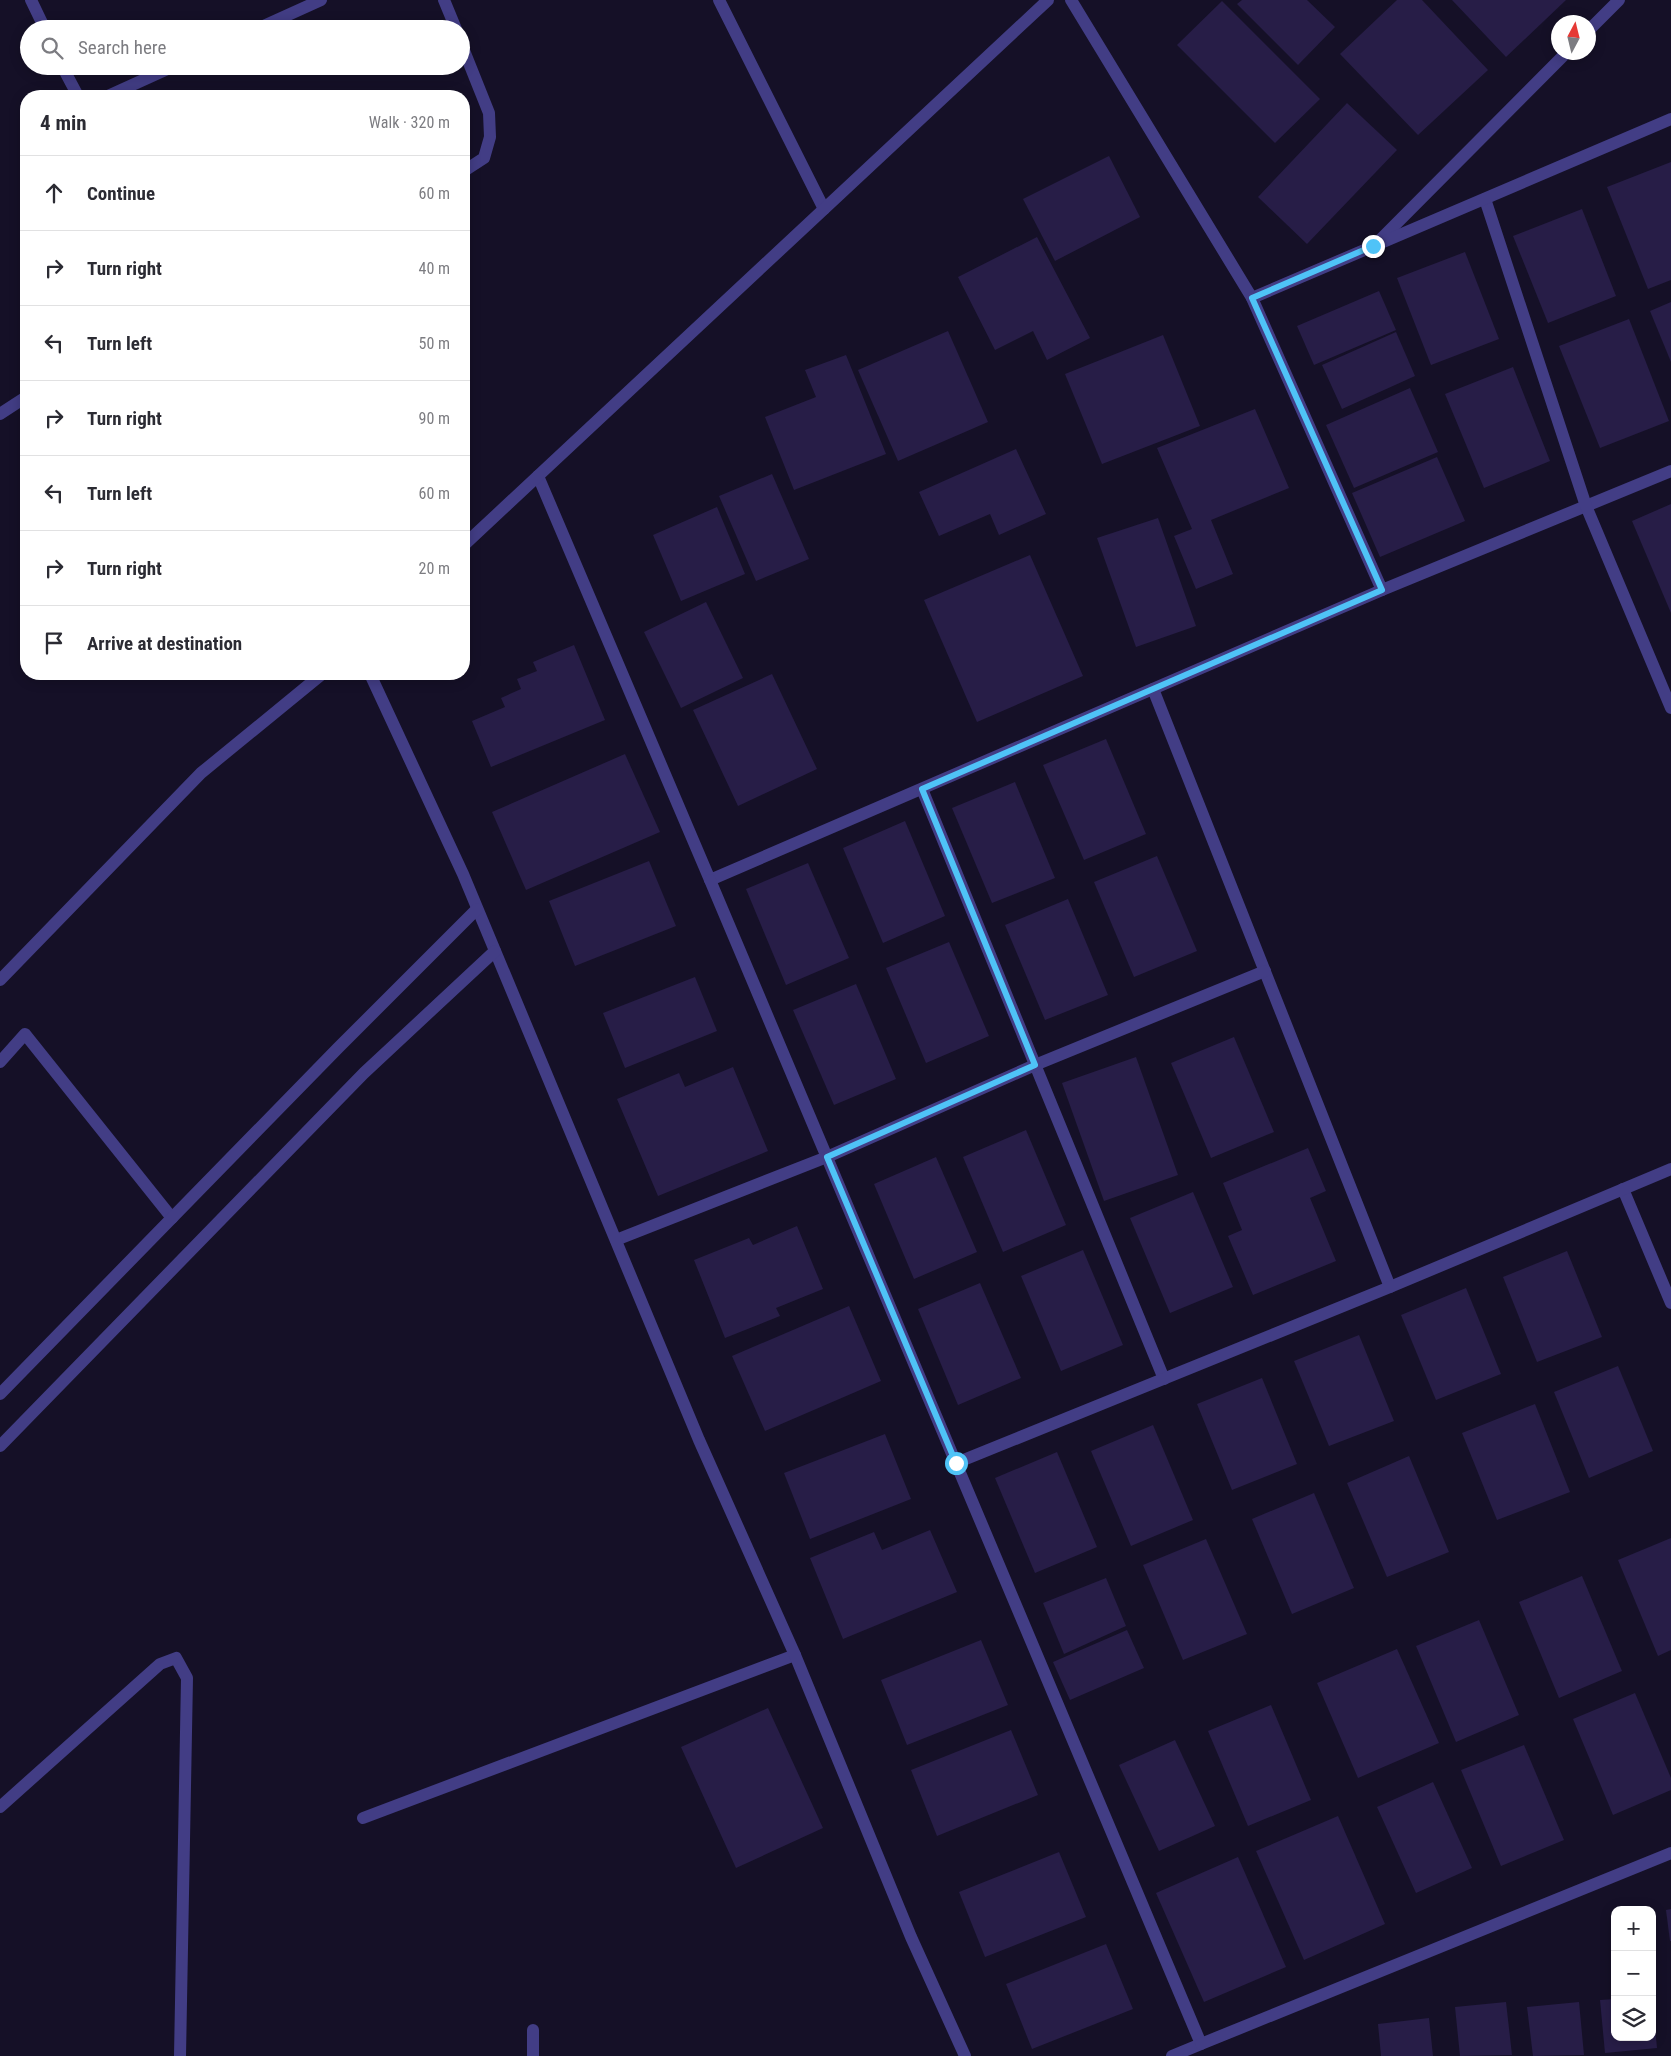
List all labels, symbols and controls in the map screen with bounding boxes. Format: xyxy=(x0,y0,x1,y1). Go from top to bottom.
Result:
north arrow xyxy=(1551,15,1596,60)
search box xyxy=(20,20,470,75)
icon: search xyxy=(38,34,66,62)
text: Search here xyxy=(78,36,166,59)
text: 4 min xyxy=(40,111,87,135)
text: Walk · 320 m xyxy=(369,113,450,132)
icon: ahead xyxy=(40,179,68,207)
text: Continue xyxy=(87,182,155,205)
text: 60 m xyxy=(418,184,450,203)
route end xyxy=(1362,235,1385,258)
icon: right xyxy=(40,254,68,282)
text: Turn right xyxy=(87,257,162,280)
text: 40 m xyxy=(418,259,450,278)
icon: left xyxy=(40,329,68,357)
text: Turn left xyxy=(87,332,152,355)
text: 50 m xyxy=(418,334,450,353)
icon: right xyxy=(40,404,68,432)
text: Turn right xyxy=(87,407,162,430)
text: 90 m xyxy=(418,409,450,428)
icon: left xyxy=(40,479,68,507)
text: Turn left xyxy=(87,482,152,505)
text: 60 m xyxy=(418,484,450,503)
icon: right xyxy=(40,554,68,582)
text: Turn right xyxy=(87,557,162,580)
text: 20 m xyxy=(418,559,450,578)
icon: arrive xyxy=(40,629,68,657)
text: Arrive at destination xyxy=(87,632,242,655)
route start xyxy=(945,1452,968,1475)
map controls xyxy=(1611,1906,1656,2041)
button: + xyxy=(1611,1906,1656,1951)
button: − xyxy=(1611,1951,1656,1996)
button: layers xyxy=(1611,1996,1656,2041)

